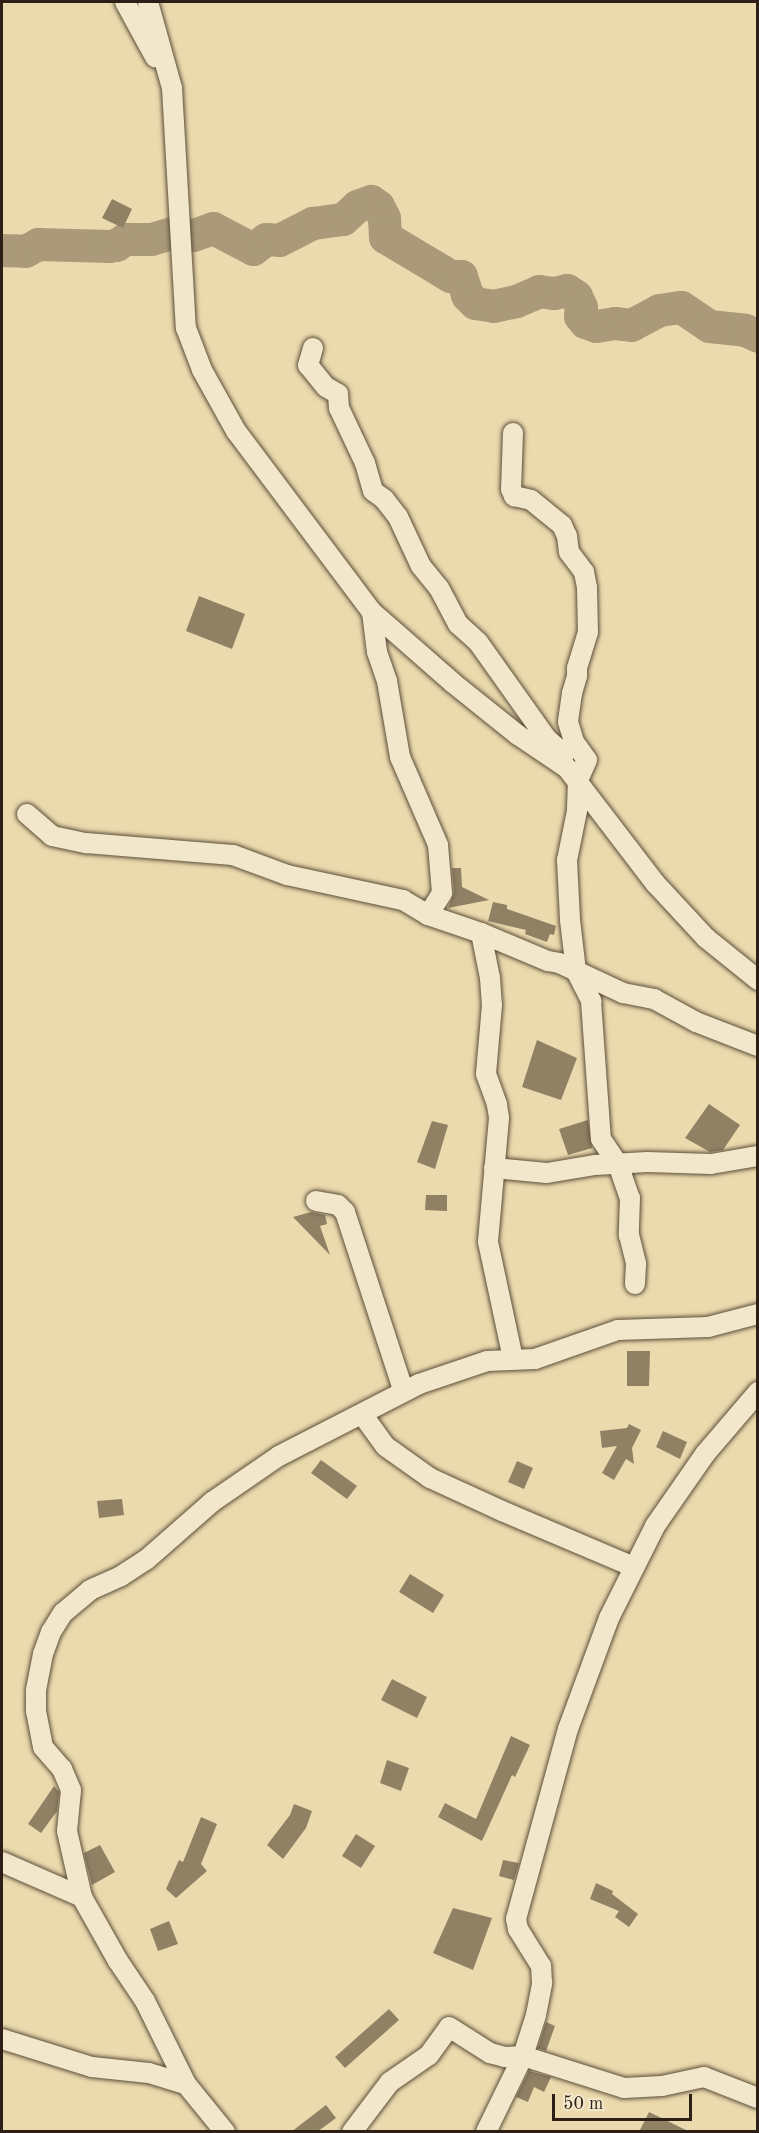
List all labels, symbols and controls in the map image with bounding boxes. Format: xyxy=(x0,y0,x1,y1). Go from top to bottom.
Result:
scale bar xyxy=(555,2082,694,2120)
text: 50 m xyxy=(563,2095,603,2113)

